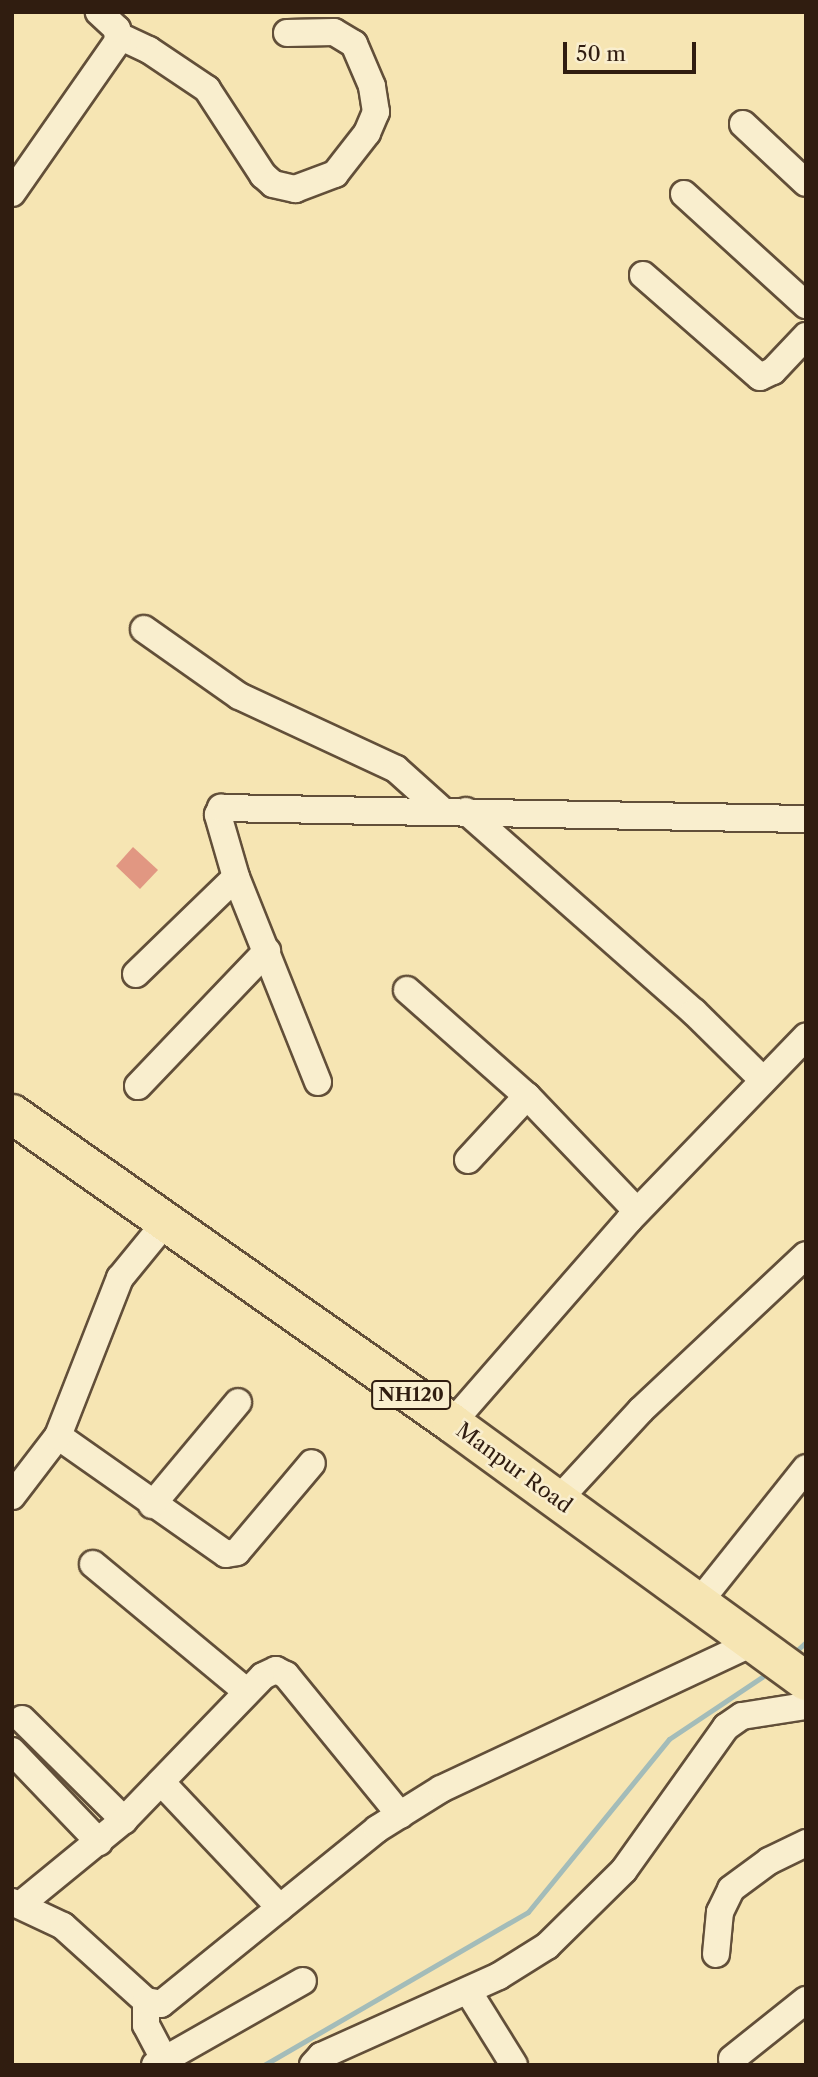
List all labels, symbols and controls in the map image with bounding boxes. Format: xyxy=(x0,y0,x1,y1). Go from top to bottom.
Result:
scale bar xyxy=(566,28,699,72)
text: 50 m xyxy=(576,41,626,66)
road number: NH120 xyxy=(371,1380,451,1410)
street label: Manpur Road xyxy=(451,1417,577,1519)

